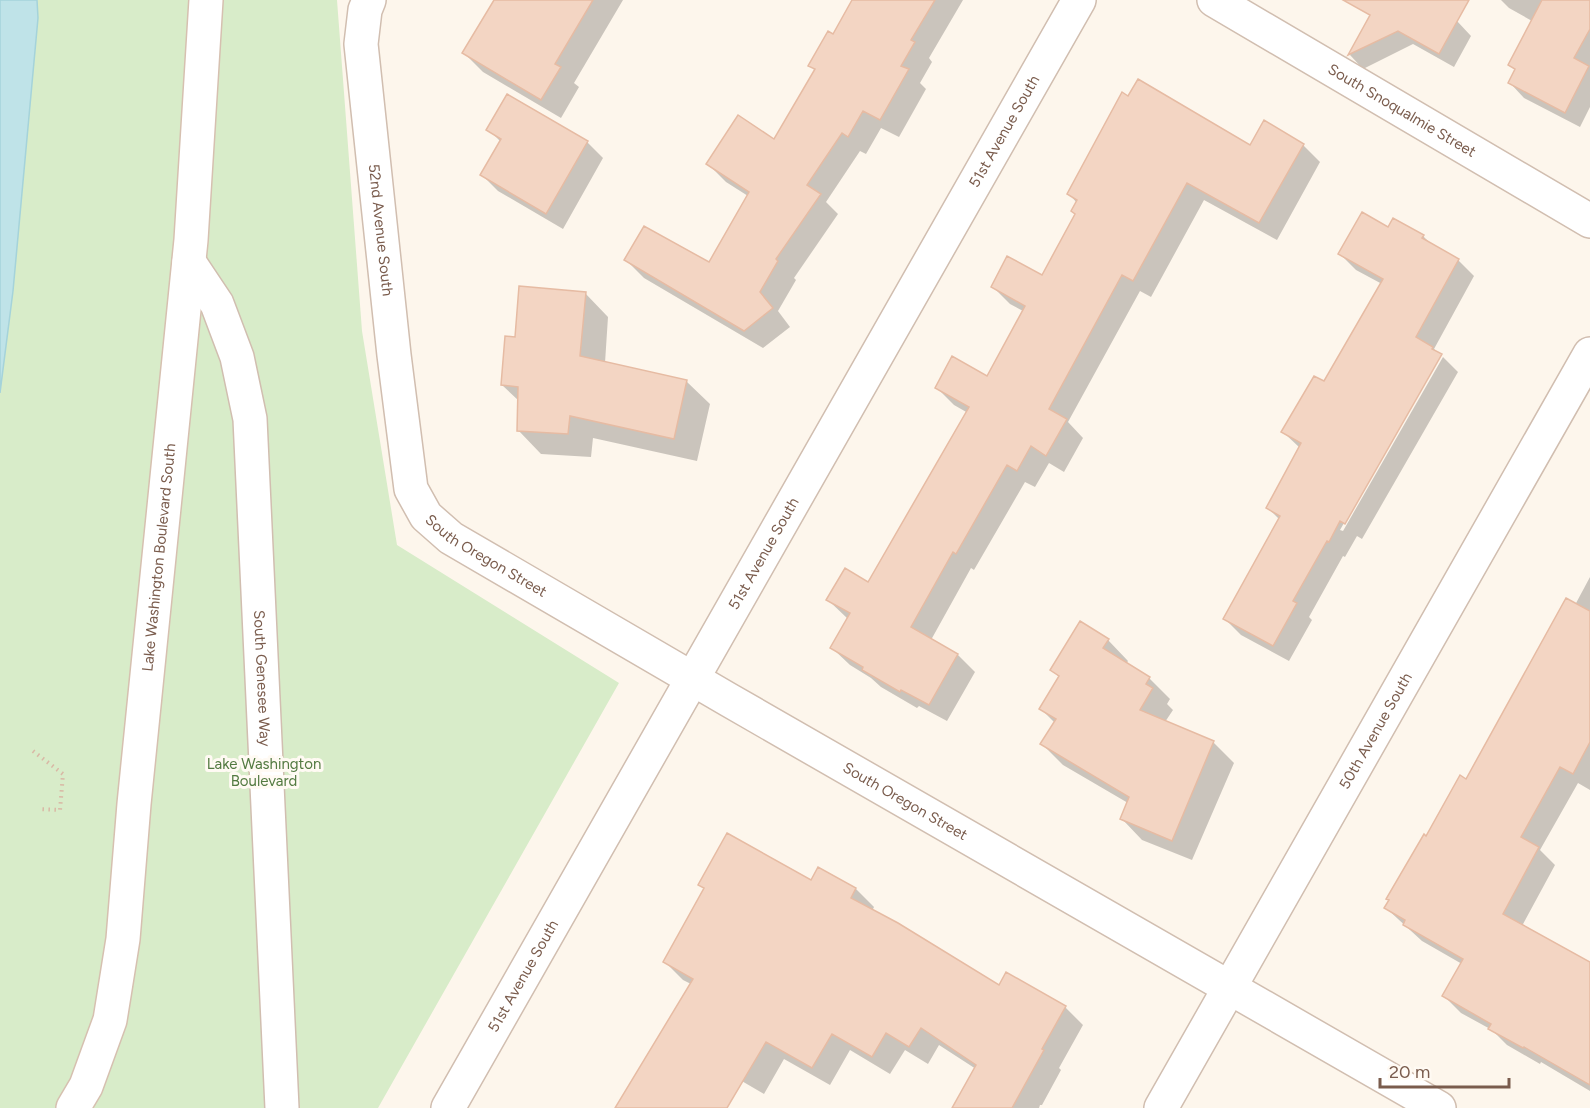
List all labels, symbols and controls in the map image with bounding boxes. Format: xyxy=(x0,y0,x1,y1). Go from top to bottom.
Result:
street label: South Snoqualmie Street xyxy=(1325,60,1479,161)
street label: 51st Avenue South xyxy=(965,72,1043,191)
street label: 52nd Avenue South xyxy=(365,163,397,297)
street label: Lake Washington Boulevard South xyxy=(138,443,179,672)
street label: 51st Avenue South xyxy=(725,494,803,613)
street label: South Oregon Street xyxy=(422,511,550,601)
street label: South Genesee Way xyxy=(250,610,274,747)
street label: 50th Avenue South xyxy=(1335,669,1416,792)
park label: Lake Washington Boulevard xyxy=(207,755,321,790)
street label: South Oregon Street xyxy=(840,758,971,844)
street label: 51st Avenue South xyxy=(484,917,562,1035)
scale bar xyxy=(1380,1051,1509,1089)
text: 20 m xyxy=(1389,1061,1430,1083)

